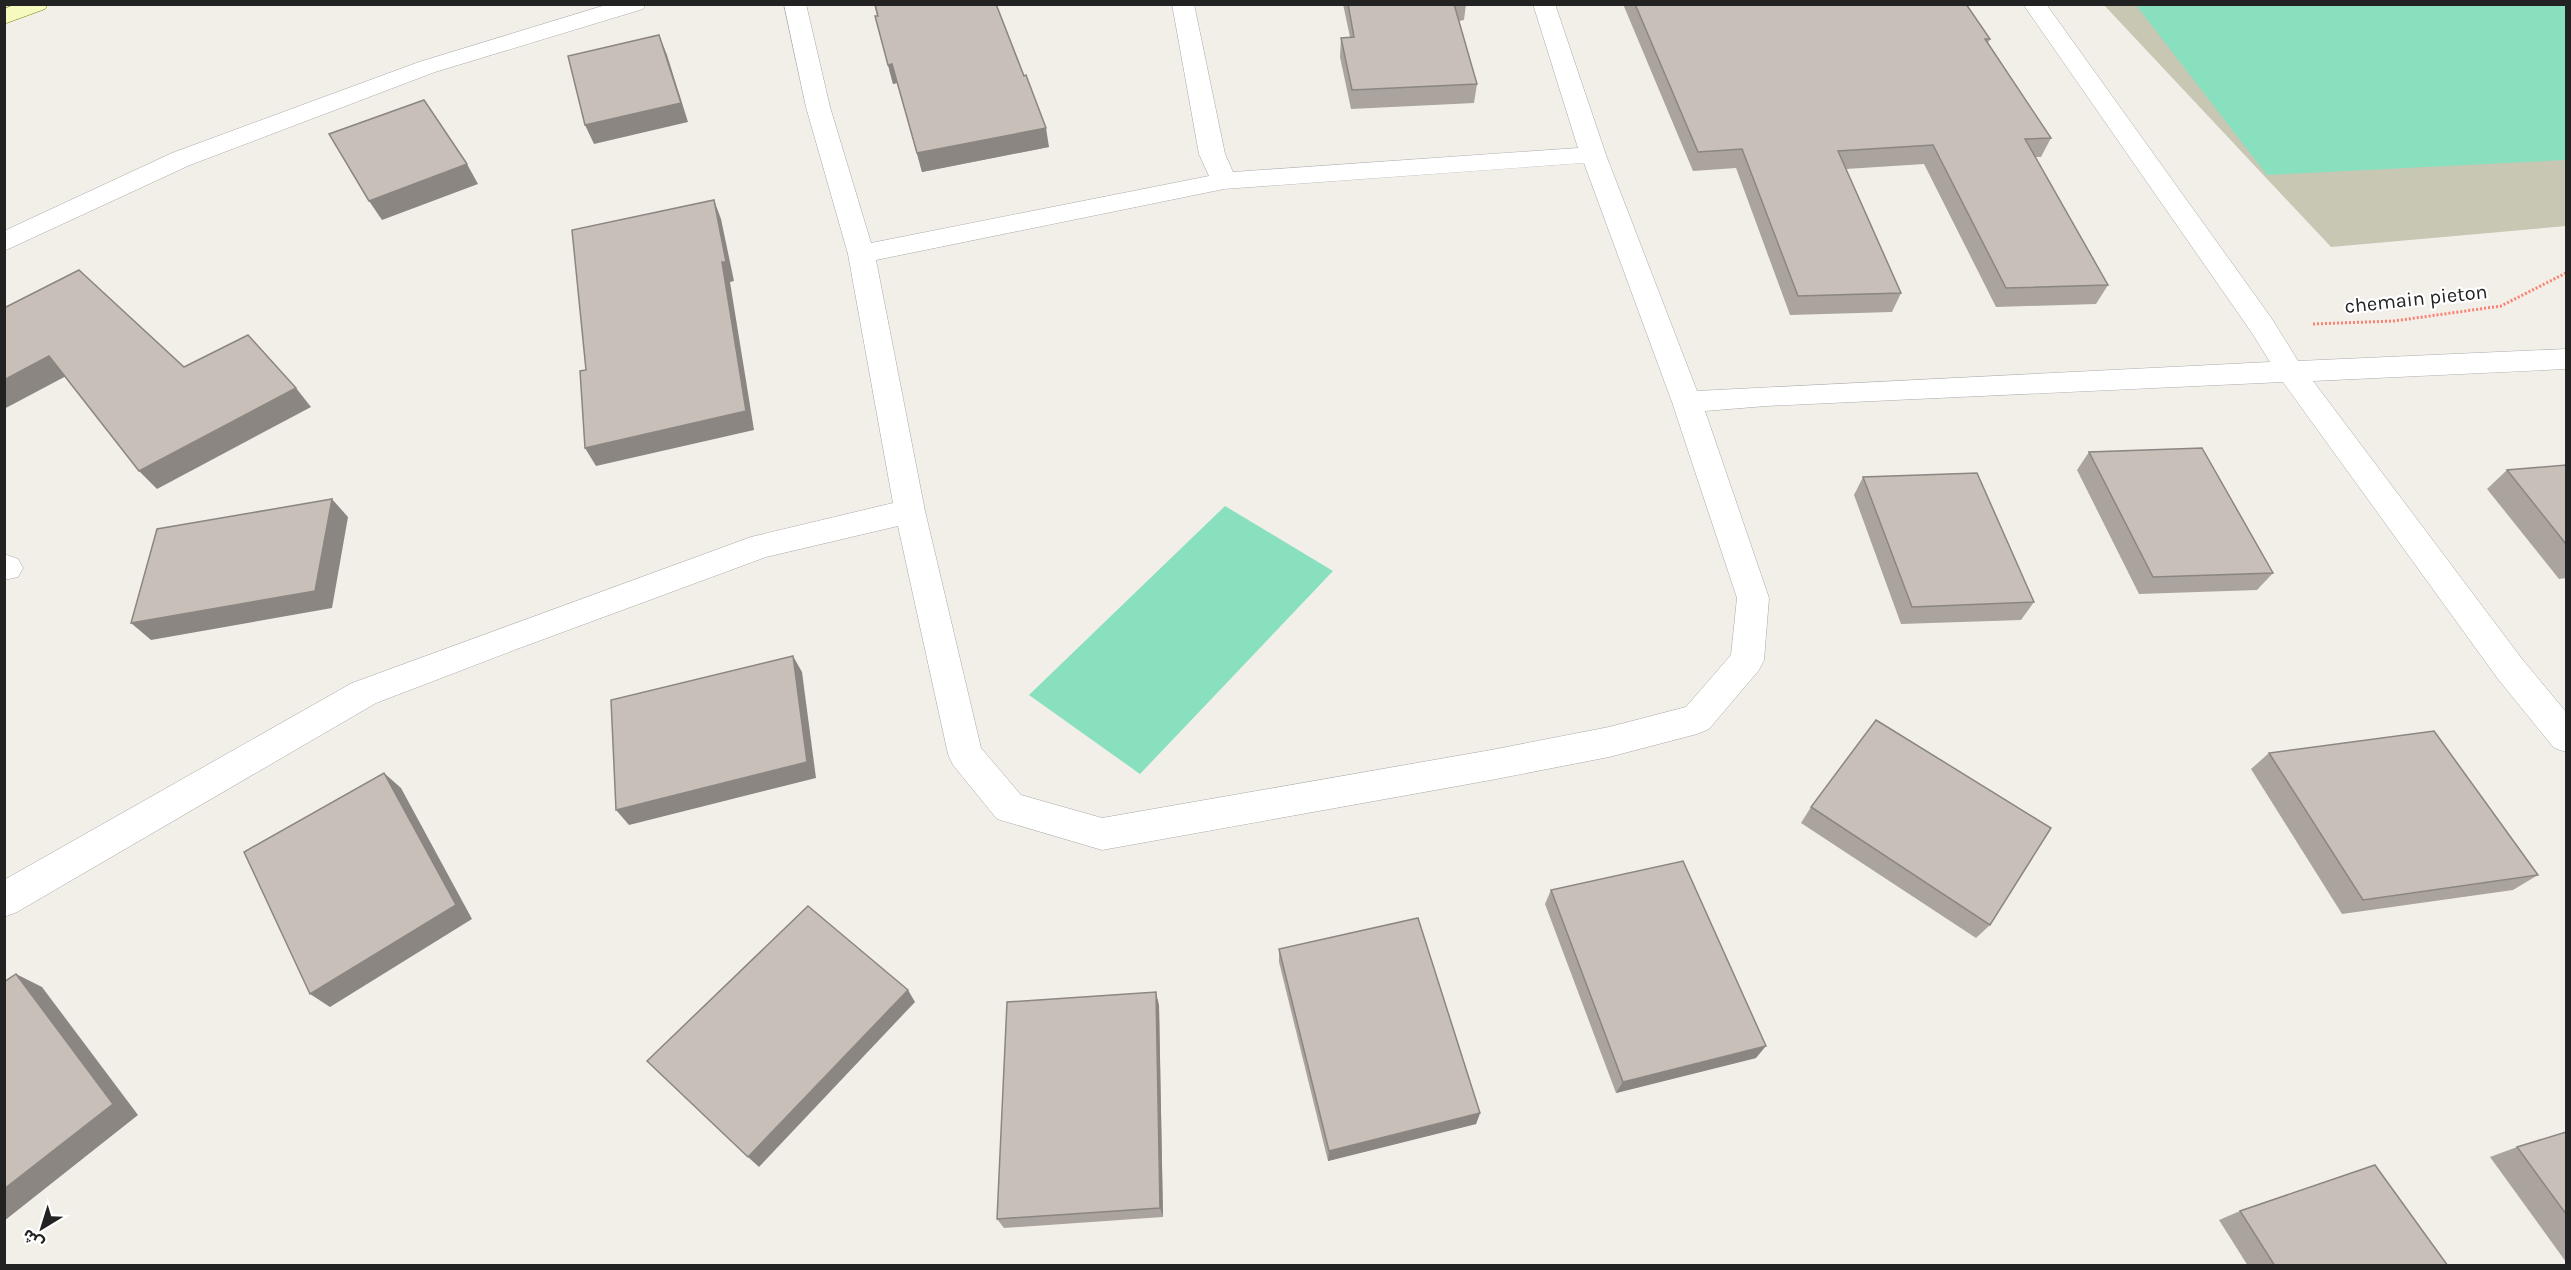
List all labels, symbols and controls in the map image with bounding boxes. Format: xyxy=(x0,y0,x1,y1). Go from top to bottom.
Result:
street label: chemain pieton xyxy=(2343,280,2489,318)
north arrow xyxy=(12,1198,72,1258)
text: ش xyxy=(19,1225,48,1254)

